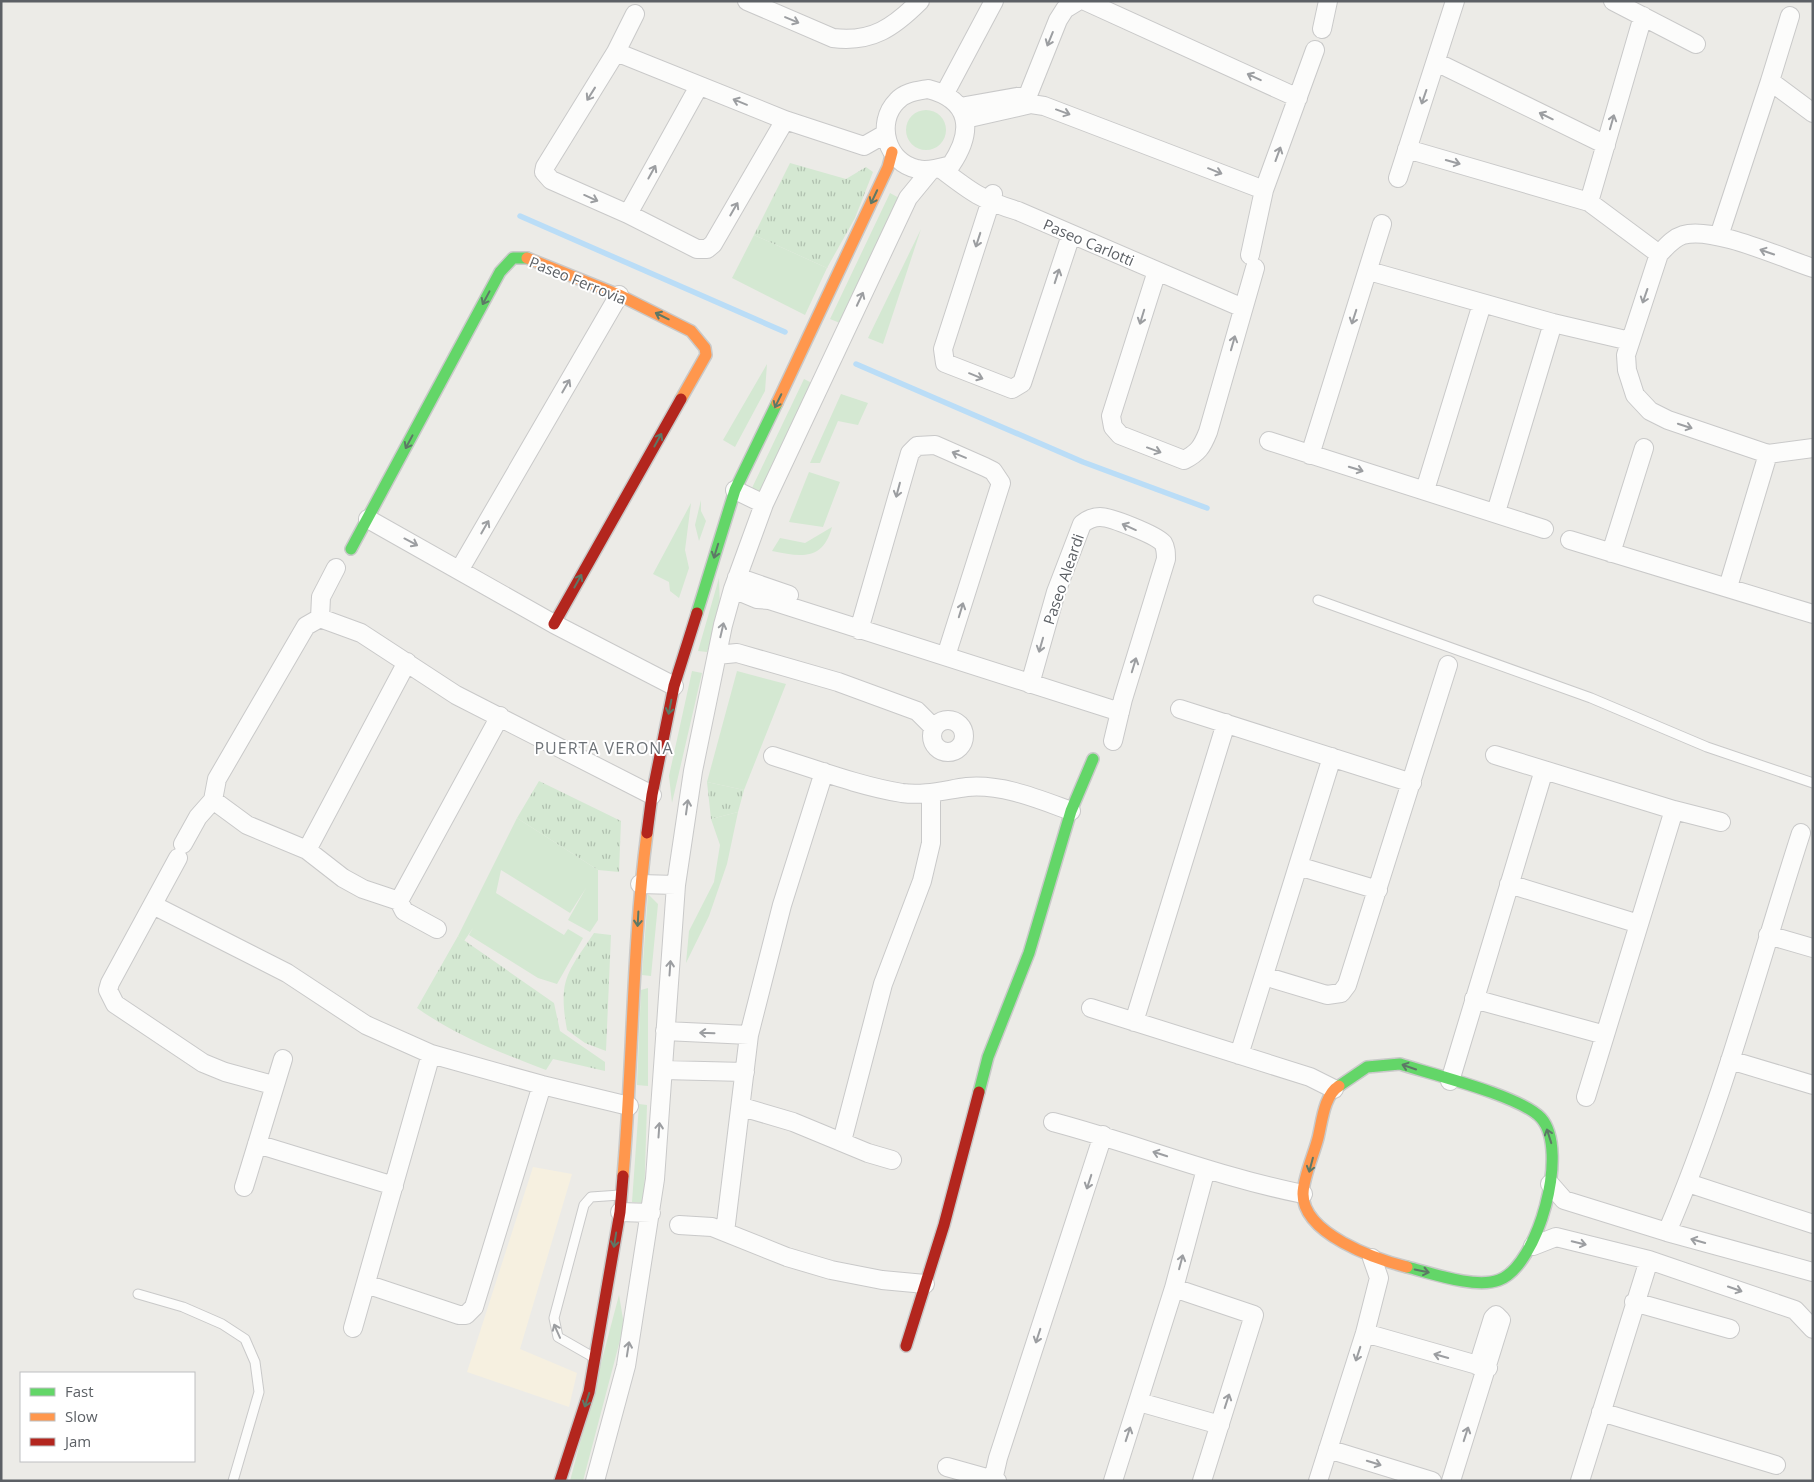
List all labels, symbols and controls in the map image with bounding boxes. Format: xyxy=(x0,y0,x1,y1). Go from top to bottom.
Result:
one-way arrow xyxy=(784,16,799,26)
one-way arrow xyxy=(1045,31,1055,46)
one-way arrow xyxy=(1247,72,1262,82)
one-way arrow xyxy=(585,86,595,100)
one-way arrow xyxy=(1419,89,1428,105)
one-way arrow xyxy=(732,97,747,106)
one-way arrow xyxy=(1055,108,1071,117)
one-way arrow xyxy=(1539,111,1554,120)
one-way arrow xyxy=(1608,114,1618,130)
one-way arrow xyxy=(1274,147,1283,162)
one-way arrow xyxy=(1445,158,1461,168)
one-way arrow xyxy=(647,165,657,179)
one-way arrow xyxy=(1207,168,1222,177)
one-way arrow xyxy=(869,189,878,204)
one-way arrow xyxy=(583,194,598,203)
one-way arrow xyxy=(729,202,739,216)
street label: Paseo Carlotti xyxy=(1040,214,1138,270)
one-way arrow xyxy=(973,232,982,247)
one-way arrow xyxy=(1759,247,1775,257)
street label: Paseo Ferrovia xyxy=(527,251,629,309)
one-way arrow xyxy=(1053,269,1063,285)
one-way arrow xyxy=(1639,288,1649,304)
one-way arrow xyxy=(480,291,490,305)
one-way arrow xyxy=(856,292,865,307)
one-way arrow xyxy=(1137,309,1147,325)
one-way arrow xyxy=(1349,309,1358,325)
one-way arrow xyxy=(654,311,669,321)
one-way arrow xyxy=(1229,336,1238,352)
one-way arrow xyxy=(969,372,984,381)
one-way arrow xyxy=(561,379,571,394)
one-way arrow xyxy=(773,394,783,409)
one-way arrow xyxy=(1676,422,1692,431)
one-way arrow xyxy=(653,432,663,447)
one-way arrow xyxy=(404,434,413,449)
one-way arrow xyxy=(1146,446,1161,455)
one-way arrow xyxy=(952,450,967,460)
one-way arrow xyxy=(1348,465,1364,475)
one-way arrow xyxy=(893,482,903,498)
one-way arrow xyxy=(480,520,490,535)
one-way arrow xyxy=(1122,521,1137,531)
street label: Paseo Aleardi xyxy=(1038,531,1088,627)
one-way arrow xyxy=(403,538,417,548)
one-way arrow xyxy=(711,543,720,558)
one-way arrow xyxy=(574,575,584,589)
one-way arrow xyxy=(957,602,967,618)
one-way arrow xyxy=(718,623,727,639)
one-way arrow xyxy=(1036,636,1045,652)
one-way arrow xyxy=(1129,658,1139,674)
one-way arrow xyxy=(665,698,674,714)
district label: PUERTA VERONA xyxy=(534,737,674,759)
one-way arrow xyxy=(683,799,693,815)
one-way arrow xyxy=(633,911,642,927)
one-way arrow xyxy=(665,960,674,976)
one-way arrow xyxy=(699,1028,716,1038)
one-way arrow xyxy=(1402,1062,1417,1071)
one-way arrow xyxy=(654,1123,663,1139)
one-way arrow xyxy=(1544,1129,1553,1144)
one-way arrow xyxy=(1152,1148,1168,1158)
one-way arrow xyxy=(1305,1157,1315,1173)
one-way arrow xyxy=(1083,1174,1093,1190)
one-way arrow xyxy=(610,1232,620,1248)
one-way arrow xyxy=(1691,1236,1707,1246)
one-way arrow xyxy=(1571,1239,1587,1248)
one-way arrow xyxy=(1177,1255,1186,1271)
one-way arrow xyxy=(1413,1267,1429,1276)
one-way arrow xyxy=(1726,1285,1742,1295)
one-way arrow xyxy=(552,1324,562,1339)
one-way arrow xyxy=(1033,1328,1042,1344)
one-way arrow xyxy=(624,1341,634,1357)
one-way arrow xyxy=(1353,1346,1362,1362)
one-way arrow xyxy=(1433,1350,1449,1360)
legend xyxy=(20,1372,195,1462)
text: Fast xyxy=(65,1381,94,1401)
one-way arrow xyxy=(582,1392,591,1407)
one-way arrow xyxy=(1223,1393,1233,1409)
text: Slow xyxy=(65,1406,98,1426)
one-way arrow xyxy=(1124,1427,1134,1443)
one-way arrow xyxy=(1462,1427,1471,1443)
text: Jam xyxy=(63,1431,91,1451)
one-way arrow xyxy=(1366,1459,1381,1468)

